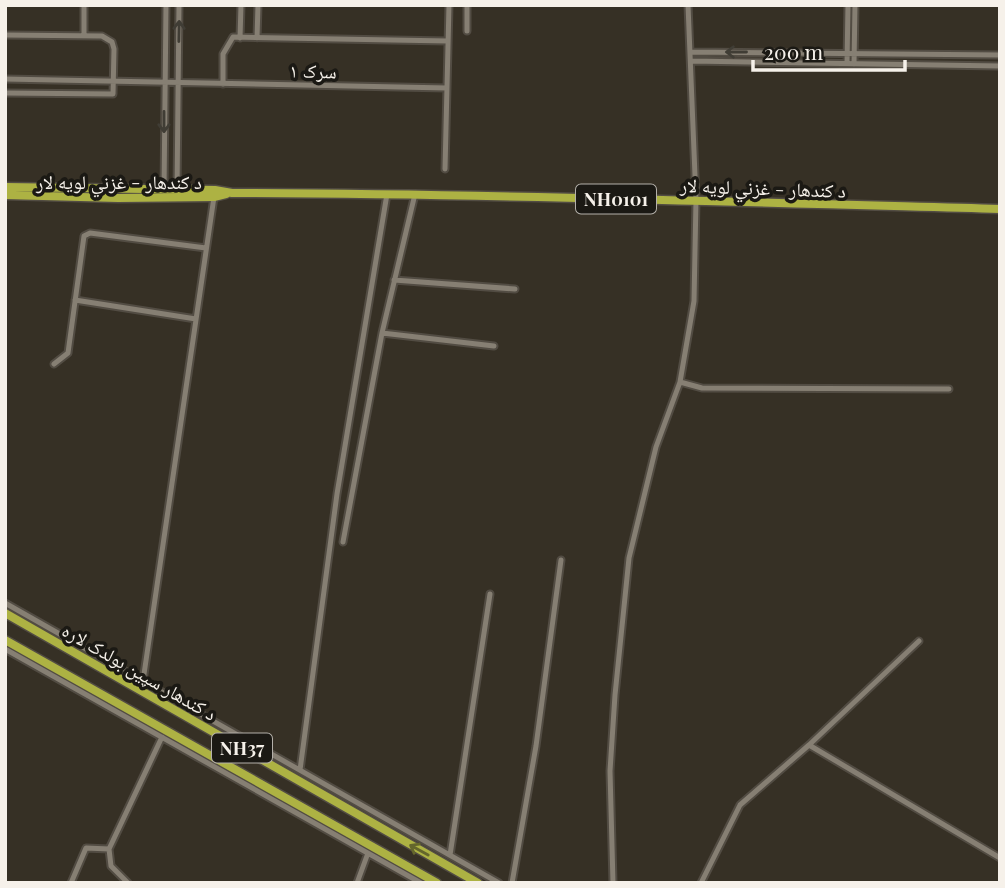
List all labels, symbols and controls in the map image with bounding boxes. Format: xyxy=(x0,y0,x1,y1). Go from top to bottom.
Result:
one-way arrow xyxy=(172,20,185,43)
scale bar xyxy=(753,28,905,72)
text: 200 m xyxy=(764,37,823,65)
one-way arrow xyxy=(724,45,747,59)
street label: سرک ۱ xyxy=(289,57,337,83)
one-way arrow xyxy=(157,111,171,134)
street label: د کندهار - غزني لويه لار xyxy=(35,168,202,198)
street label: د کندهار - غزني لويه لار xyxy=(678,171,847,207)
road number: NH0101 xyxy=(576,184,656,214)
street label: د کندهار سپین بولدک لاره xyxy=(58,616,222,726)
road number: NH37 xyxy=(212,734,272,762)
one-way arrow xyxy=(409,842,429,856)

